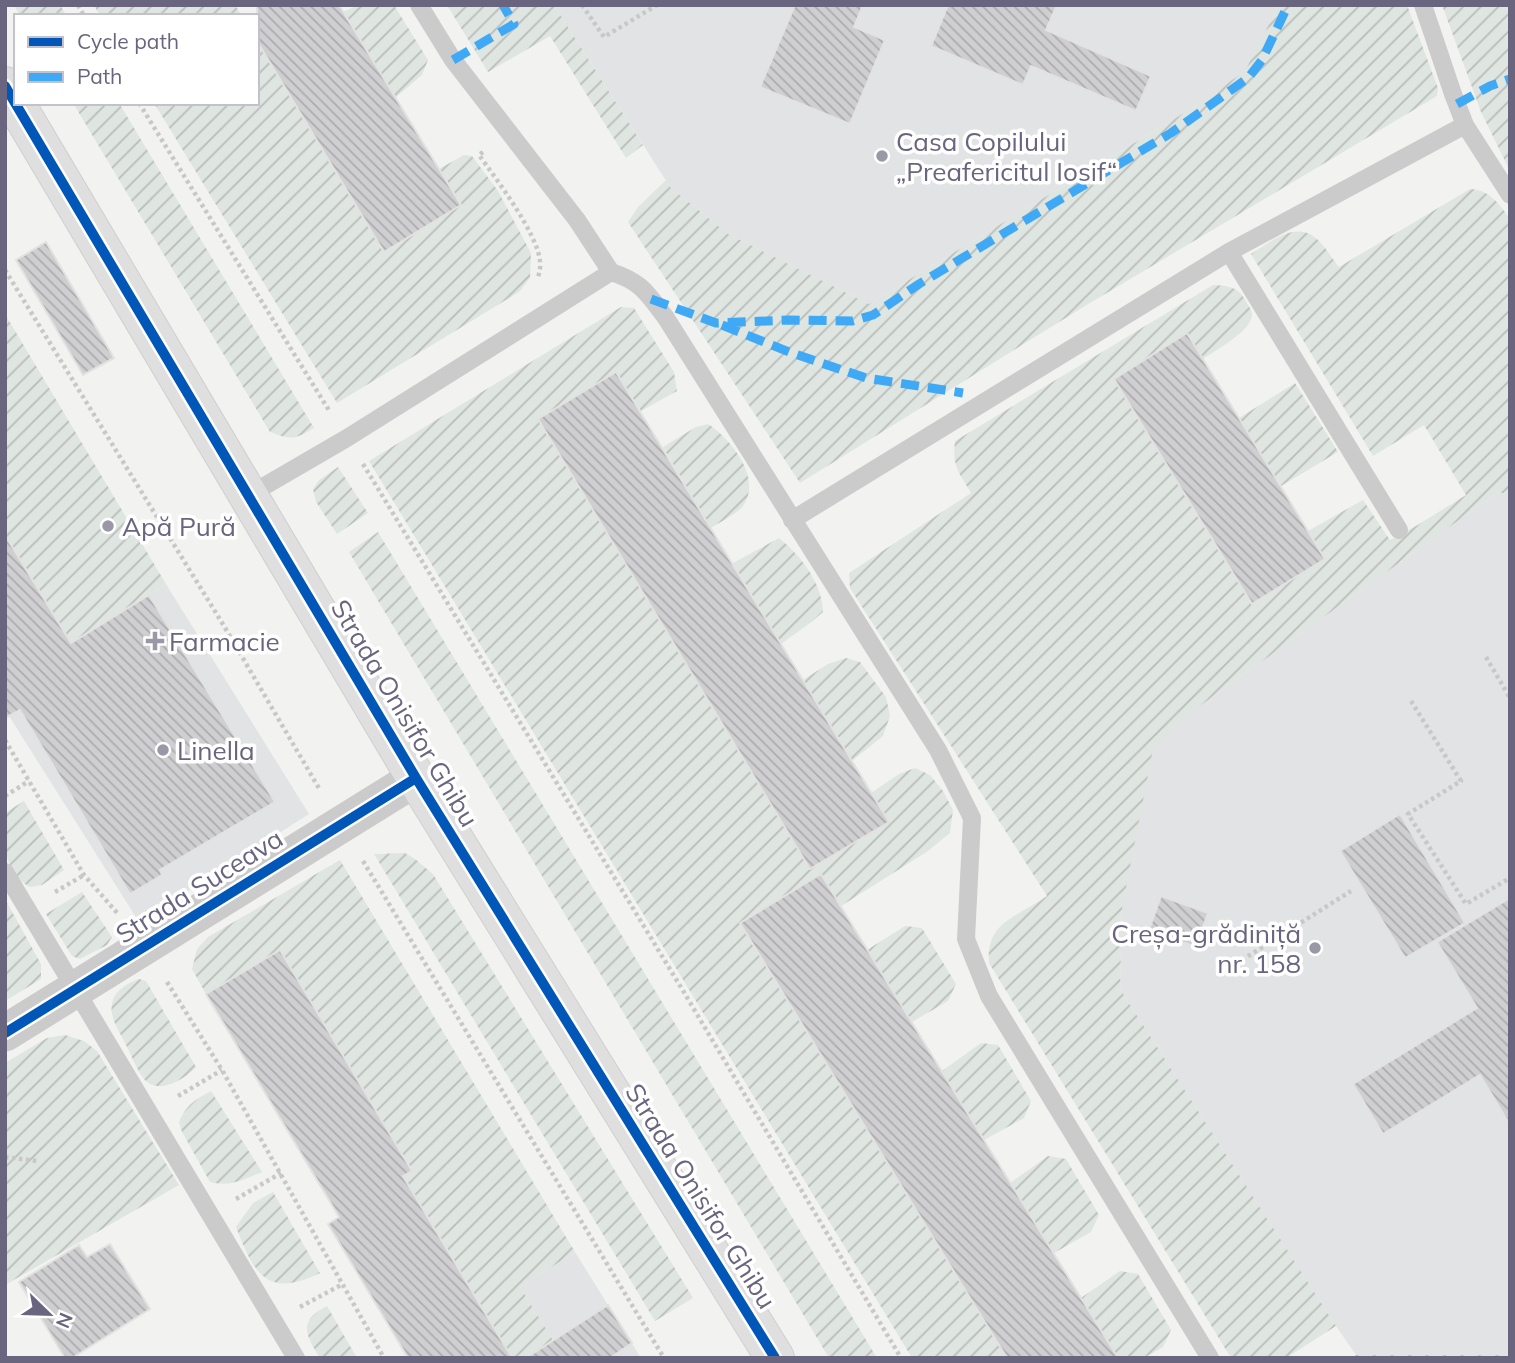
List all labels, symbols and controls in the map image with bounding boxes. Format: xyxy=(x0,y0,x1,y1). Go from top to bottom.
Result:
legend xyxy=(14,14,259,105)
text: Cycle path xyxy=(77,28,179,54)
text: Path xyxy=(77,63,122,89)
place label: Casa Copilului „Preafericitul Iosif“ xyxy=(896,125,1117,188)
marker: Casa Copilului „Preafericitul Iosif“ xyxy=(874,148,890,164)
place label: Apă Pură xyxy=(122,510,236,543)
marker: Apă Pură xyxy=(100,518,116,534)
street label: Strada Onisifor Ghibu xyxy=(324,593,486,833)
place label: Farmacie xyxy=(169,625,280,658)
marker: Farmacie xyxy=(147,633,163,649)
place label: Linella xyxy=(177,734,255,767)
marker: Linella xyxy=(155,742,171,758)
street label: Strada Suceava xyxy=(109,821,289,951)
place label: Creșa-grădiniță nr. 158 xyxy=(1111,917,1301,980)
marker: Creșa-grădiniță nr. 158 xyxy=(1307,940,1323,956)
street label: Strada Onisifor Ghibu xyxy=(618,1077,784,1315)
north arrow xyxy=(14,1279,84,1349)
text: N xyxy=(51,1309,78,1332)

